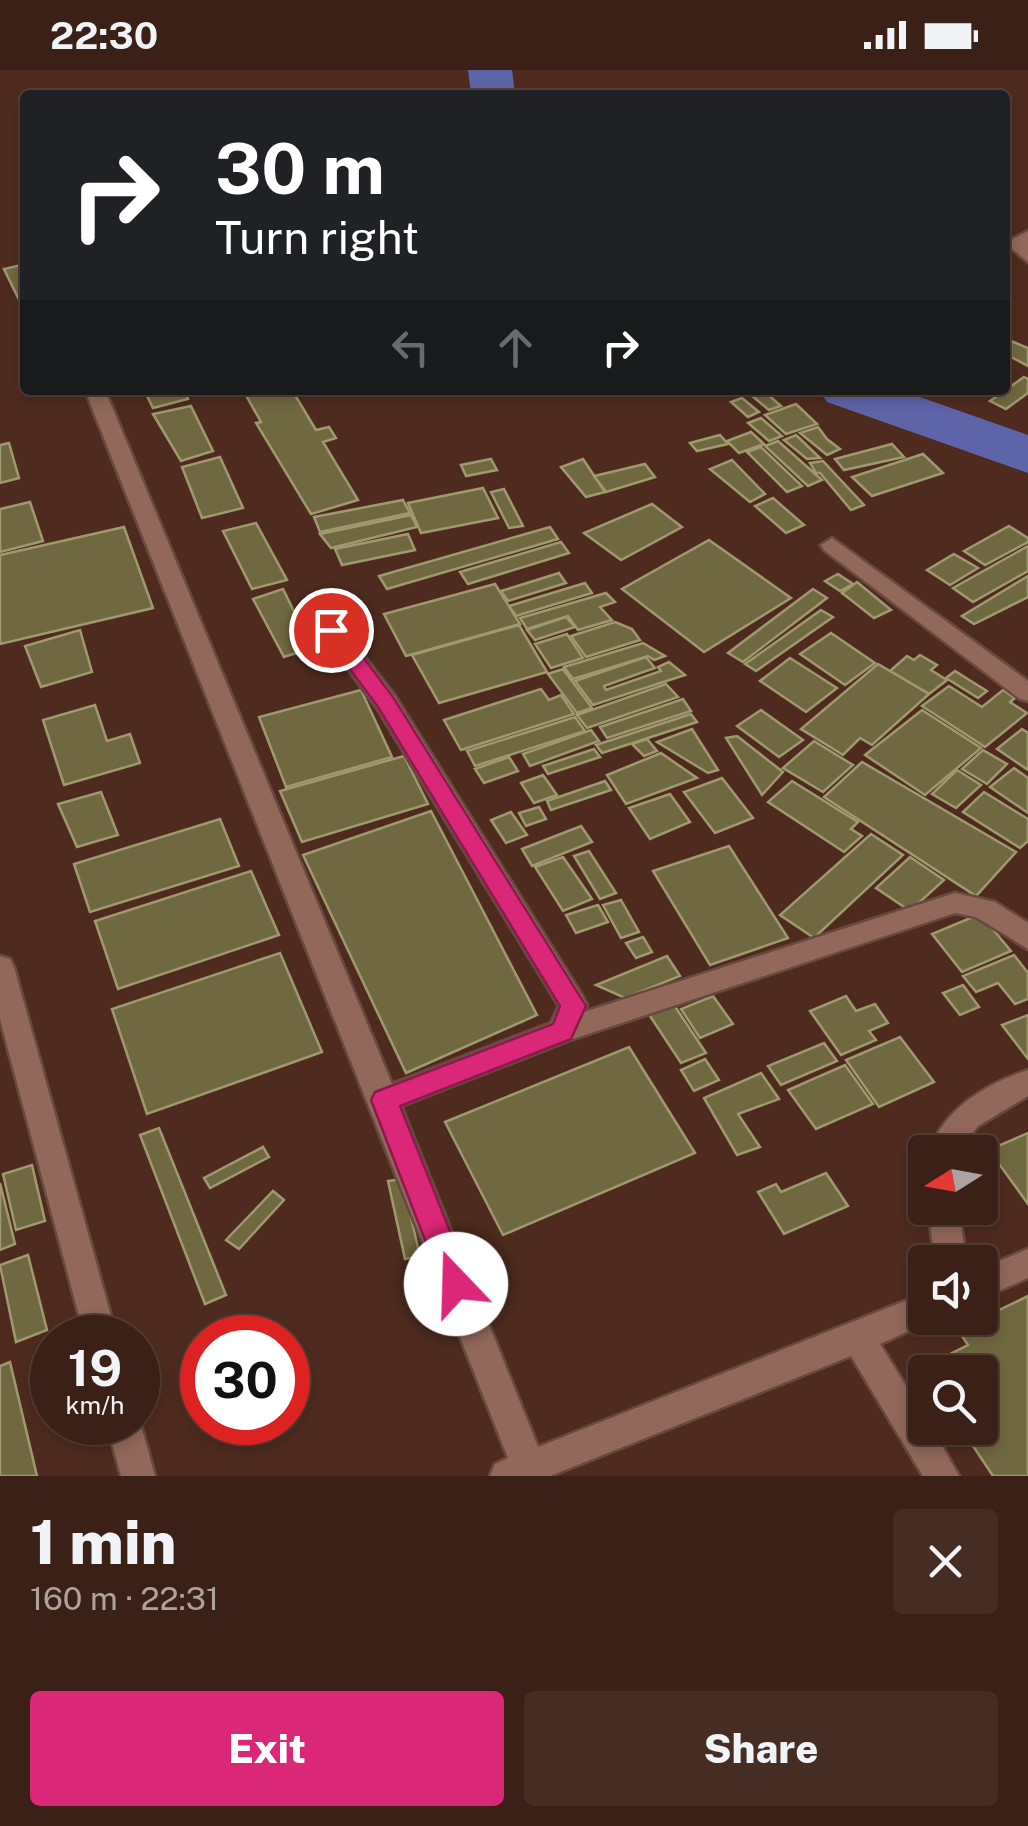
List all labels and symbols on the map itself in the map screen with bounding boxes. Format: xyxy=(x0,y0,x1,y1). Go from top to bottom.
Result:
pin xyxy=(289,588,374,673)
north arrow xyxy=(908,1135,998,1225)
position arrow xyxy=(404,1232,508,1336)
speed limit sign: 30 xyxy=(180,1315,310,1445)

